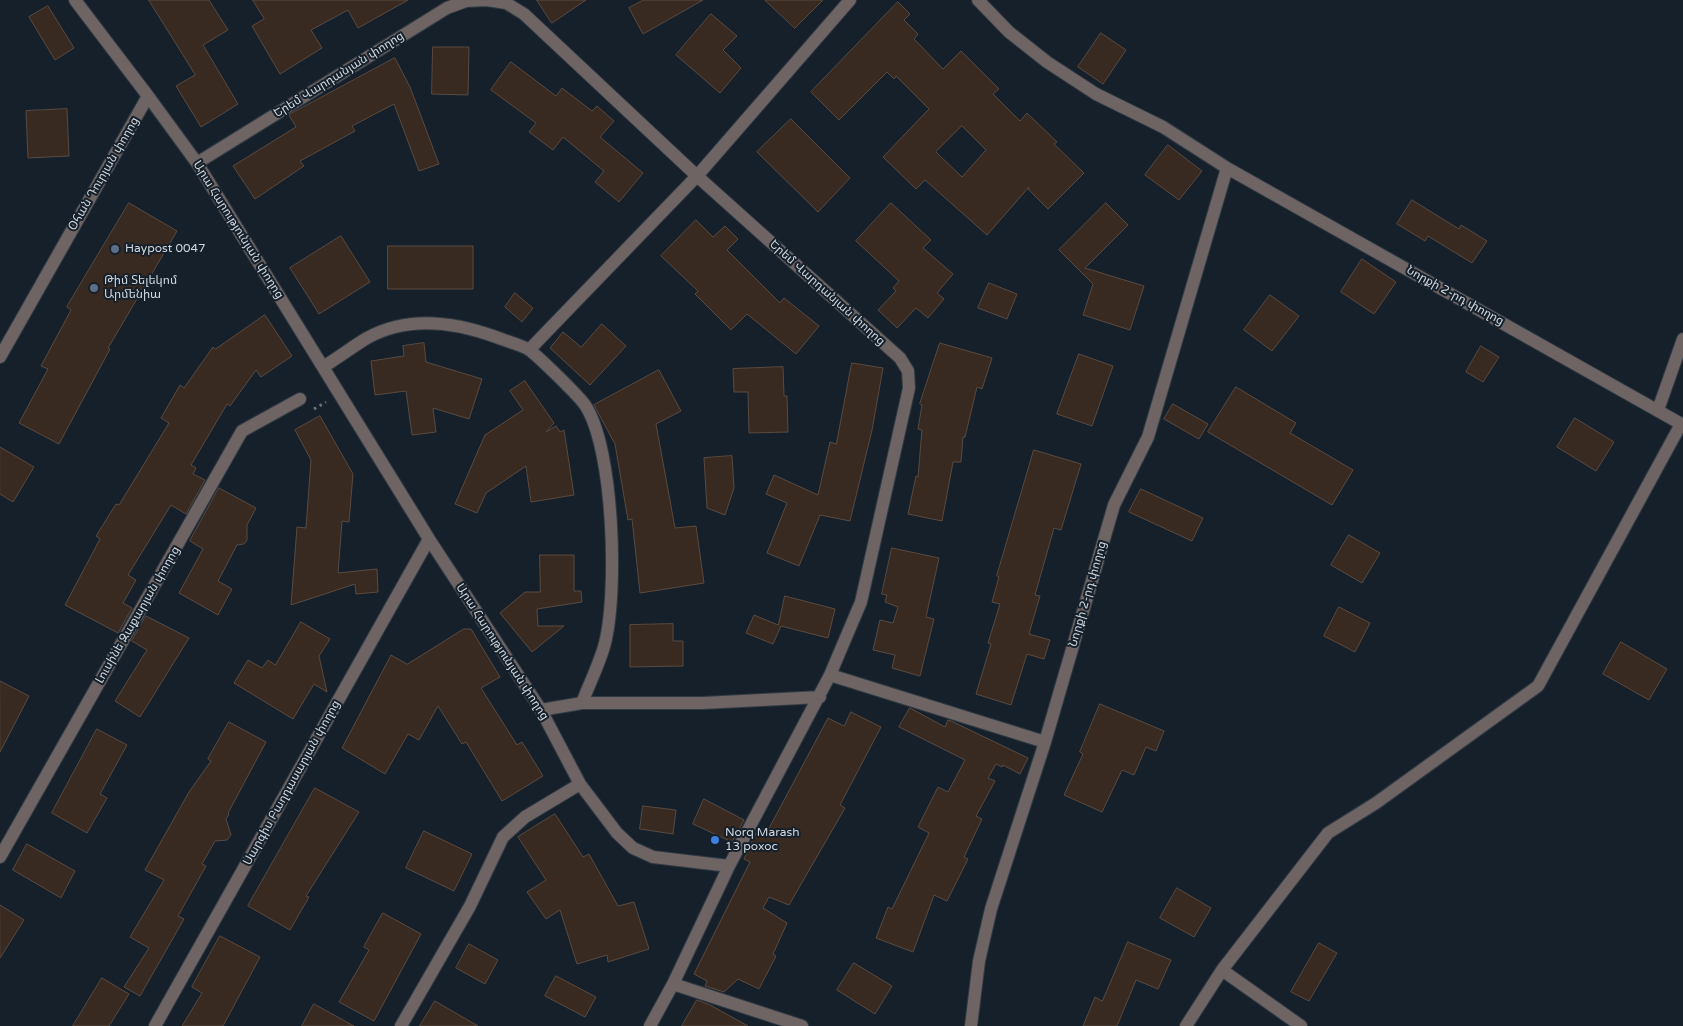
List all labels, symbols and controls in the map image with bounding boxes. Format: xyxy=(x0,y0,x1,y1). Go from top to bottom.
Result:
street label: Երեմ Վարդանյան փողոց xyxy=(271,29,407,121)
street label: Օհան Դուրյան փողոց xyxy=(66,115,142,233)
street label: Արա Հարությունյան փողոց xyxy=(190,158,286,302)
street label: Երեմ Վարդանյան փողոց xyxy=(766,237,888,349)
place label: Haypost 0047 xyxy=(125,242,206,256)
marker: Haypost 0047 xyxy=(109,243,121,255)
street label: Նորքի 2-րդ փողոց xyxy=(1404,263,1506,329)
place label: Թիմ Տելեկոմ Արմենիա xyxy=(104,274,177,302)
marker: Թիմ Տելեկոմ Արմենիա xyxy=(88,282,100,294)
street label: Նորքի 2-րդ փողոց xyxy=(1066,539,1110,649)
street label: Լուսինե Զաքարյան փողոց xyxy=(93,544,183,686)
street label: Արա Հարությունյան փողոց xyxy=(452,581,552,723)
street label: Սարգիս Բաղդասարյան փողոց xyxy=(240,698,344,868)
place label: Norq Marash 13 poxoc xyxy=(725,826,800,854)
marker: Norq Marash 13 poxoc xyxy=(709,834,721,846)

